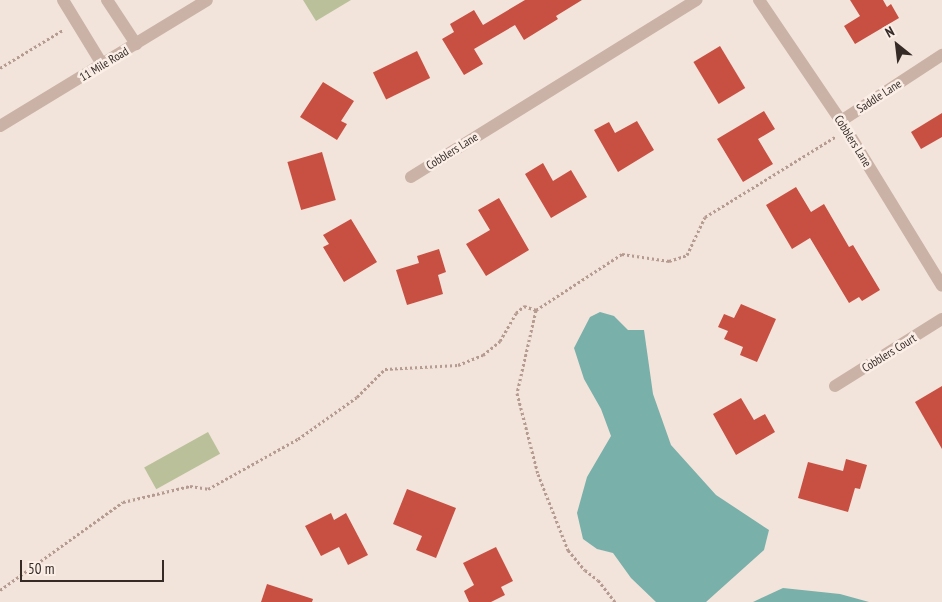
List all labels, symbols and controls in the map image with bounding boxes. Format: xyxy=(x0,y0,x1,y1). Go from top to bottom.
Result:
north arrow xyxy=(872,20,922,70)
text: N xyxy=(882,22,897,42)
street label: 11 Mile Road xyxy=(77,44,131,84)
street label: Saddle Lane xyxy=(854,76,904,116)
street label: Cobblers Lane xyxy=(831,112,875,170)
street label: Cobblers Lane xyxy=(423,129,481,173)
street label: Cobblers Court xyxy=(859,331,919,375)
scale bar xyxy=(22,550,166,582)
text: 50 m xyxy=(28,559,54,578)

